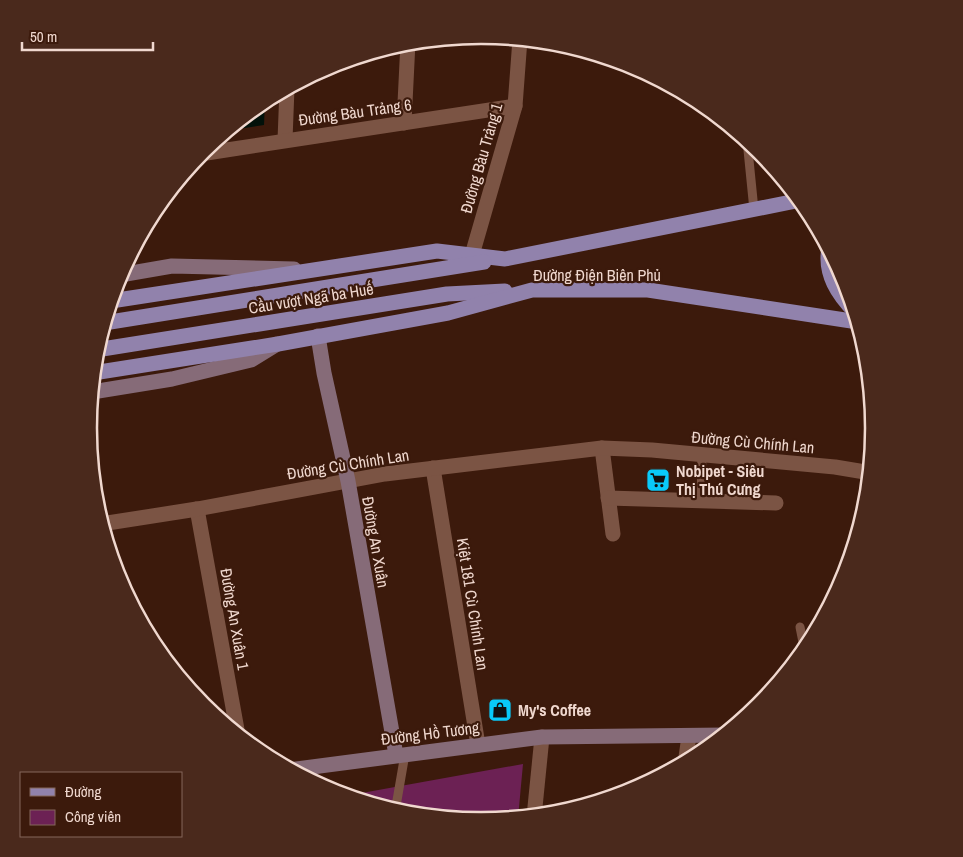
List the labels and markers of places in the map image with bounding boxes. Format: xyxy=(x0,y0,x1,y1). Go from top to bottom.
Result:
place label: Nobipet - Siêu Thị Thú Cưng xyxy=(676,460,764,500)
supermarket icon: Nobipet - Siêu Thị Thú Cưng xyxy=(645,467,671,493)
shop icon: My's Coffee xyxy=(487,697,513,723)
place label: My's Coffee xyxy=(518,699,591,721)

